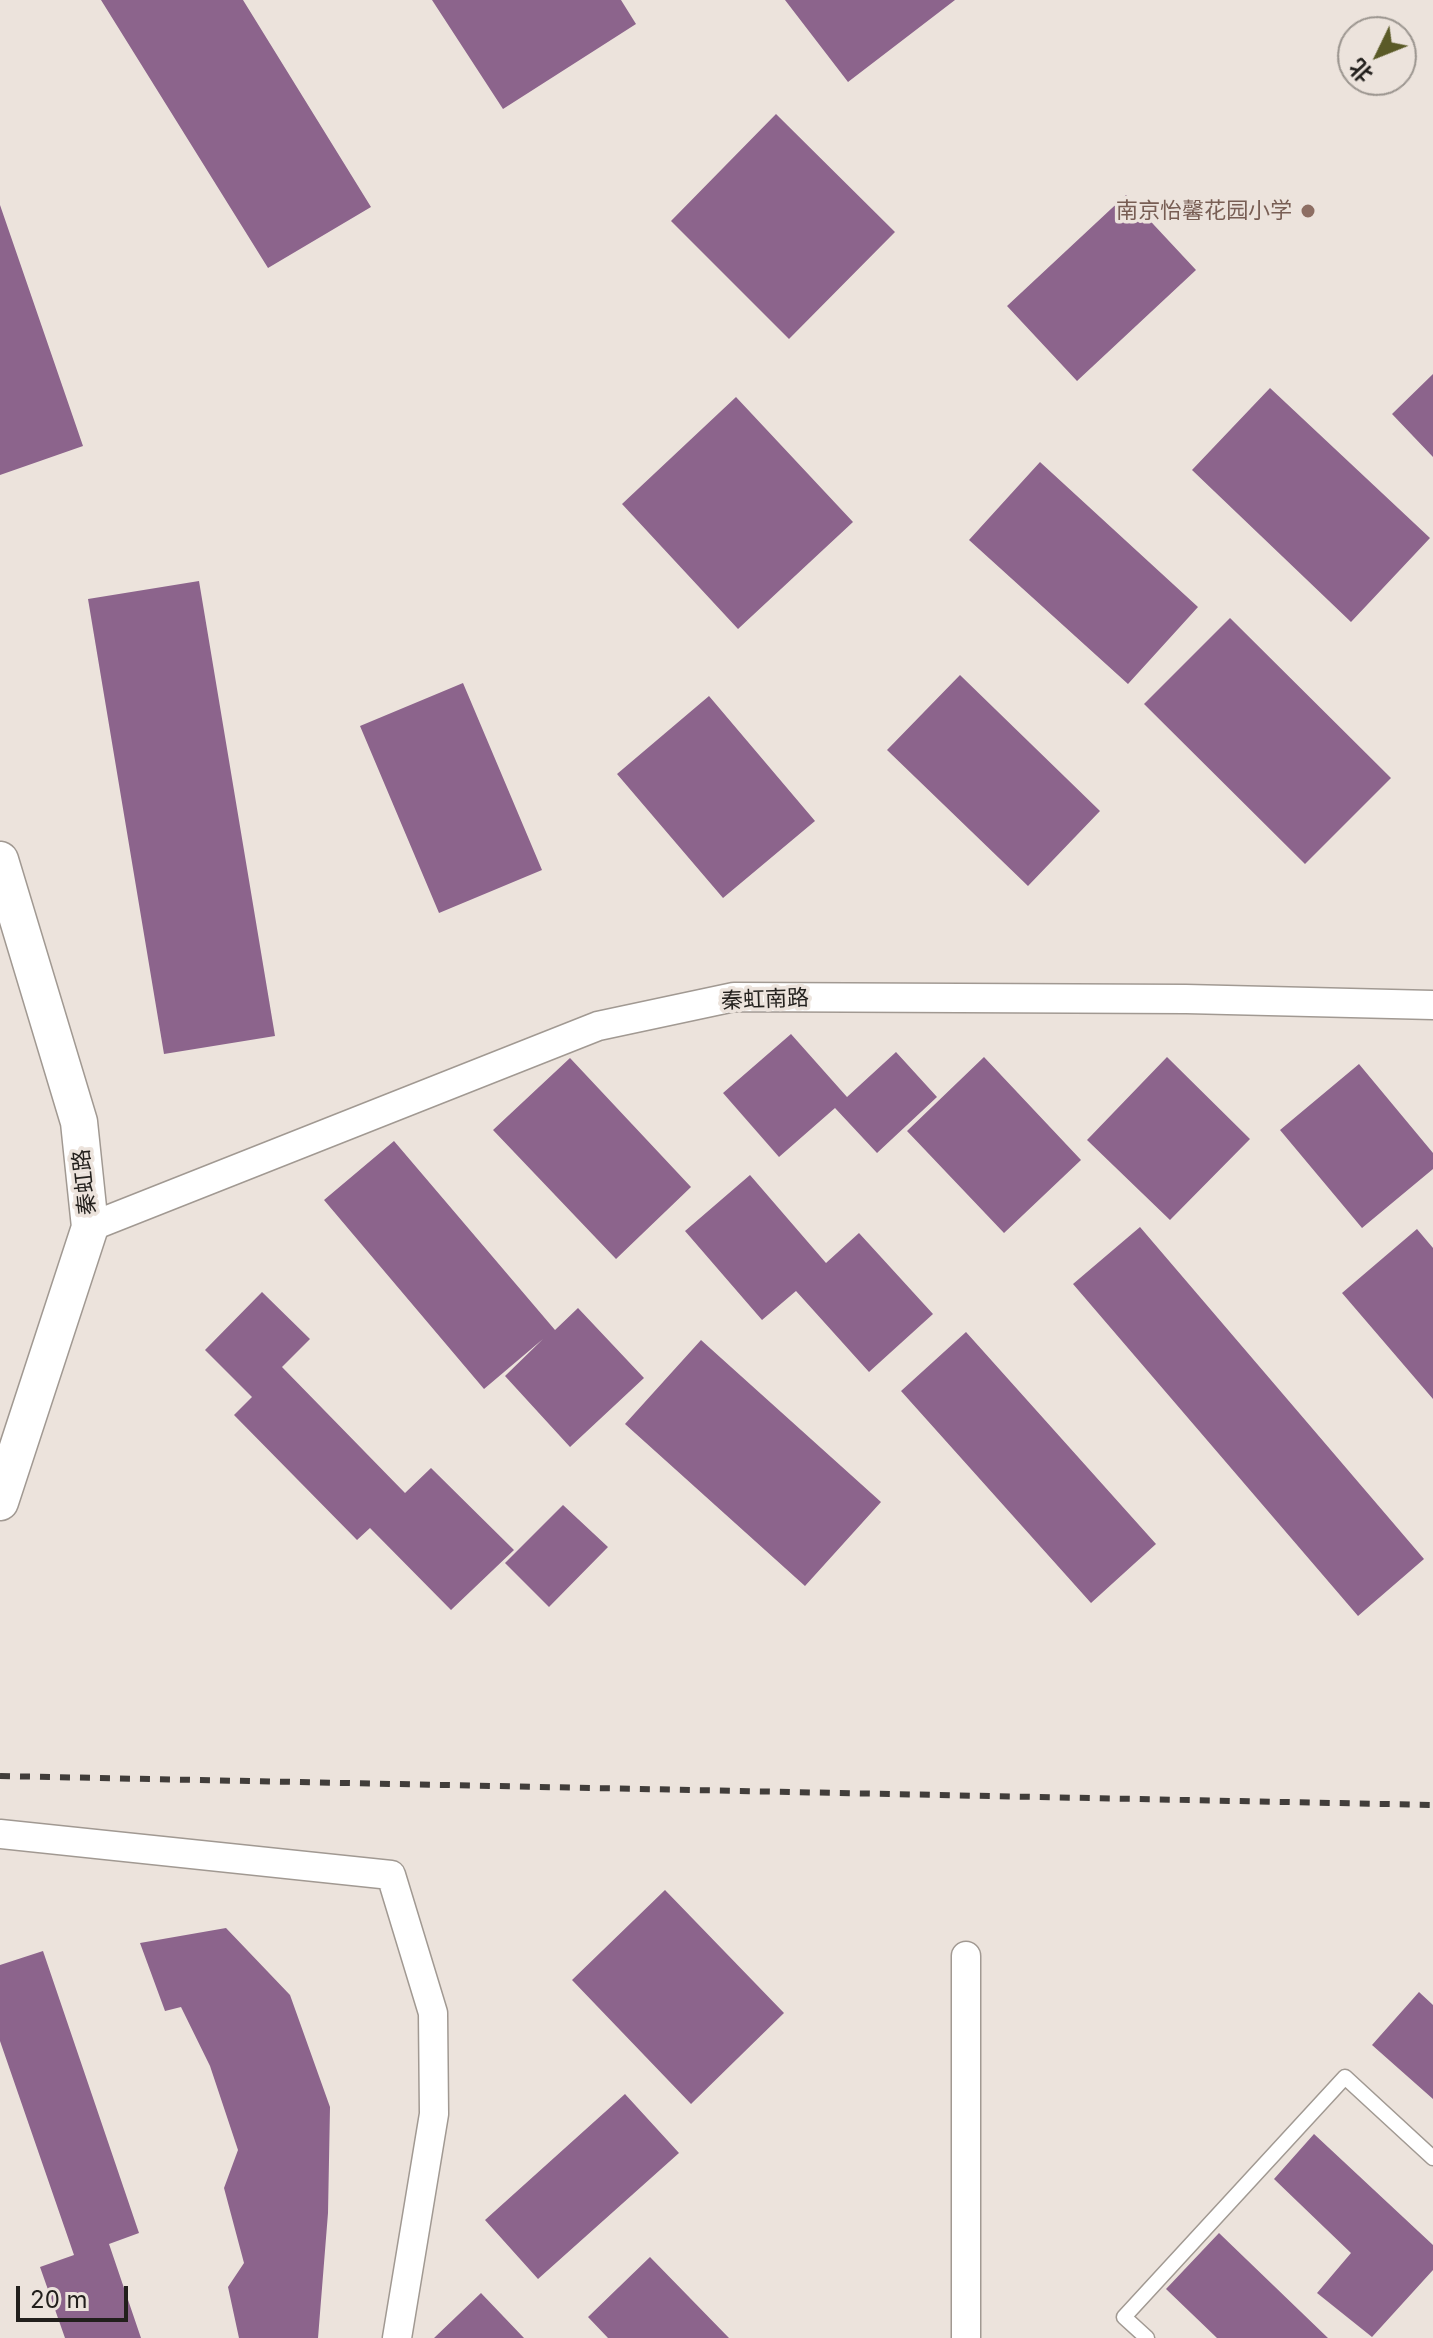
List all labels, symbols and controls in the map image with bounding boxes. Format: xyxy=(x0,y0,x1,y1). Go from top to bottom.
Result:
north arrow xyxy=(1337,16,1417,96)
text: 北 xyxy=(1344,54,1378,88)
place label: 南京怡馨花园小学 xyxy=(1116,198,1292,224)
marker: 南京怡馨花园小学 xyxy=(1299,202,1317,220)
street label: 秦虹南路 xyxy=(721,985,809,1015)
street label: 秦虹路 xyxy=(68,1148,102,1216)
scale bar xyxy=(20,2270,132,2320)
text: 20 m xyxy=(30,2285,88,2314)

